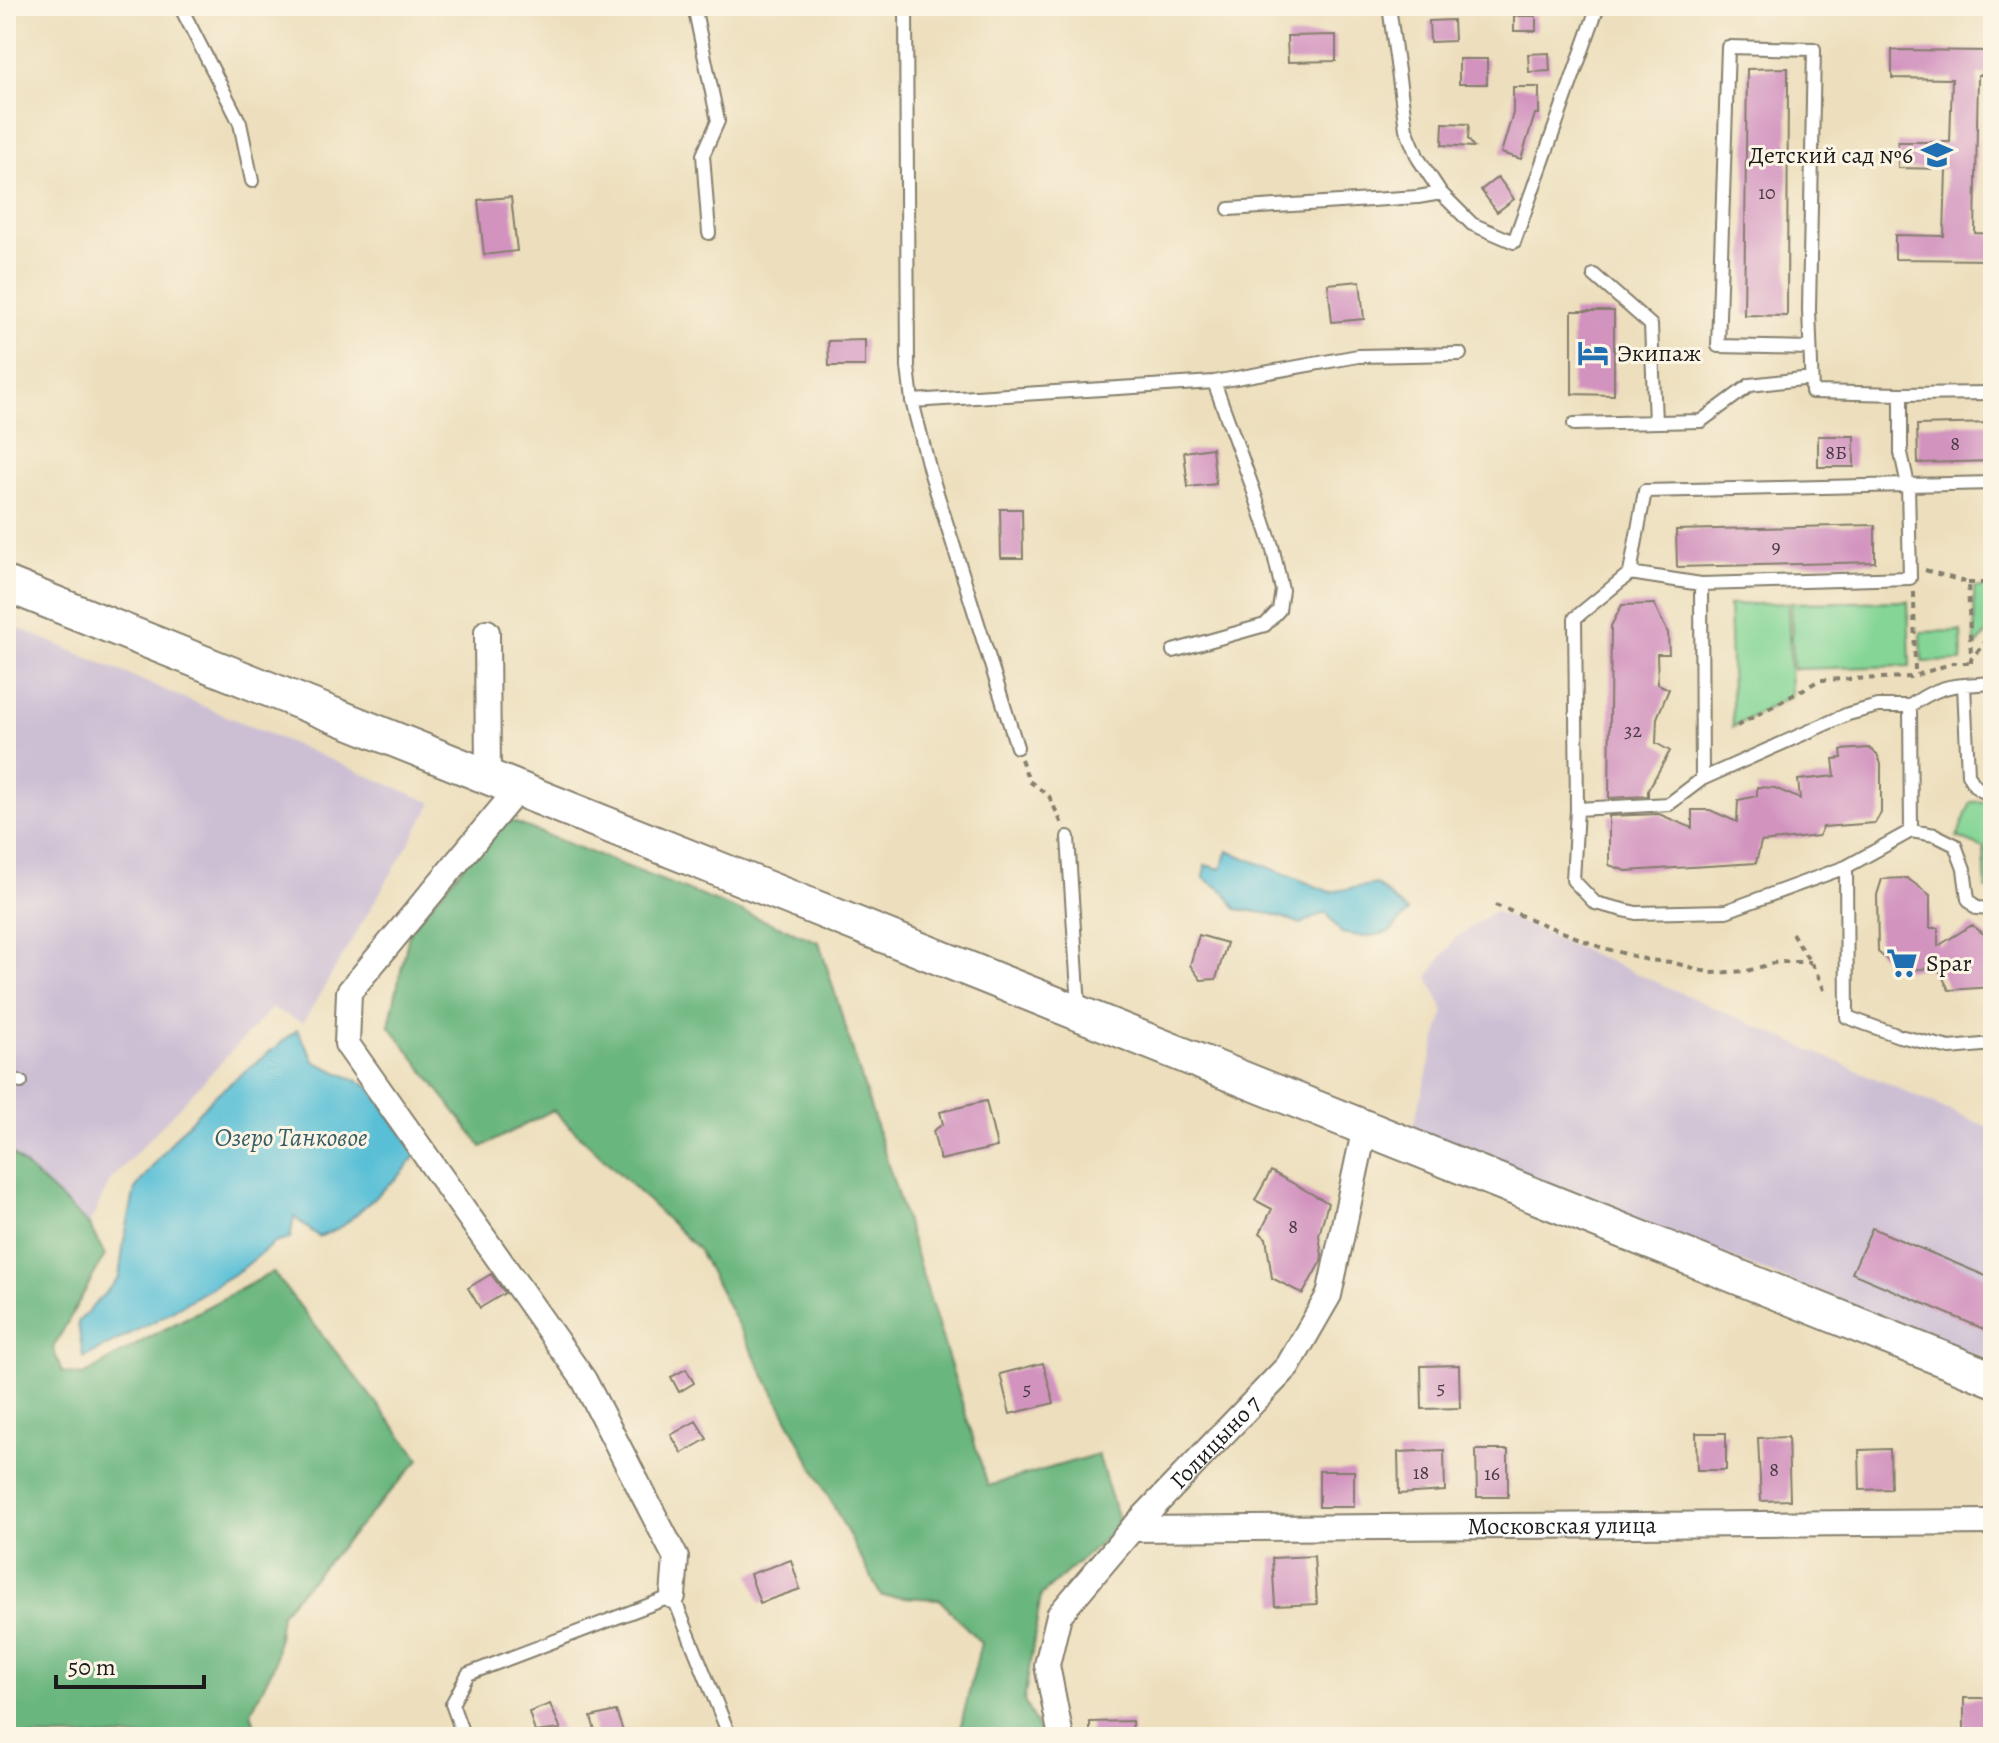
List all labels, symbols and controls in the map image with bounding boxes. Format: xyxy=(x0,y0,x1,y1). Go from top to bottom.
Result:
school or university icon: Детский сад №6 xyxy=(1920,138,1954,172)
place label: Детский сад №6 xyxy=(1749,139,1913,171)
house number: 10 xyxy=(1758,179,1776,206)
hotel icon: Экипаж xyxy=(1576,336,1610,370)
place label: Экипаж xyxy=(1617,337,1701,369)
house number: 8 xyxy=(1950,430,1960,457)
house number: 8Б xyxy=(1825,439,1847,466)
house number: 9 xyxy=(1771,533,1781,560)
house number: 32 xyxy=(1624,717,1642,744)
supermarket icon: Spar xyxy=(1885,946,1919,980)
place label: Spar xyxy=(1926,947,1972,979)
water label: Озеро Танковое xyxy=(215,1120,367,1155)
house number: 8 xyxy=(1288,1213,1298,1240)
house number: 5 xyxy=(1437,1374,1445,1401)
house number: 5 xyxy=(1023,1375,1031,1402)
street label: Голицыно 7 xyxy=(1163,1387,1268,1496)
house number: 8 xyxy=(1769,1456,1779,1483)
house number: 18 xyxy=(1413,1459,1429,1486)
house number: 16 xyxy=(1484,1460,1500,1487)
street label: Московская улица xyxy=(1467,1509,1657,1542)
scale bar xyxy=(56,1639,204,1689)
text: 50 m xyxy=(68,1651,116,1683)

